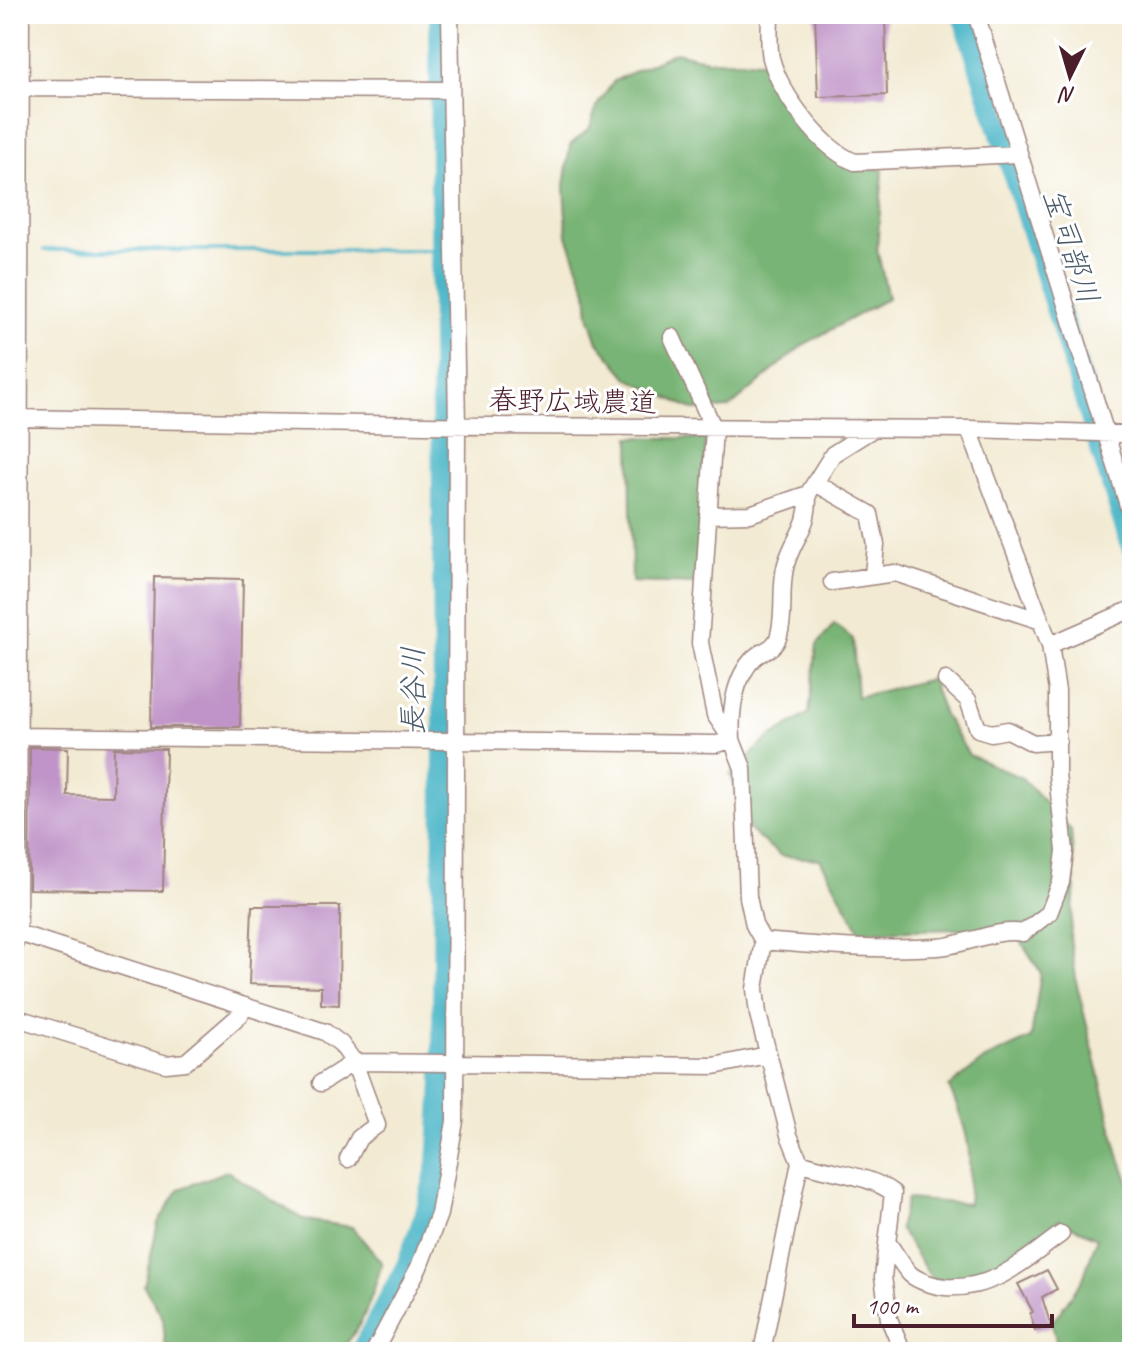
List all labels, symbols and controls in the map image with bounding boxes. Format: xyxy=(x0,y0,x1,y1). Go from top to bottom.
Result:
north arrow xyxy=(1030,36,1110,116)
text: N xyxy=(1057,80,1076,109)
water label: 宝司部川 xyxy=(1034,183,1108,309)
street label: 春野広域農道 xyxy=(489,382,657,420)
water label: 長谷川 xyxy=(394,646,432,736)
scale bar xyxy=(854,1278,1052,1328)
text: 100 m xyxy=(866,1291,920,1321)

